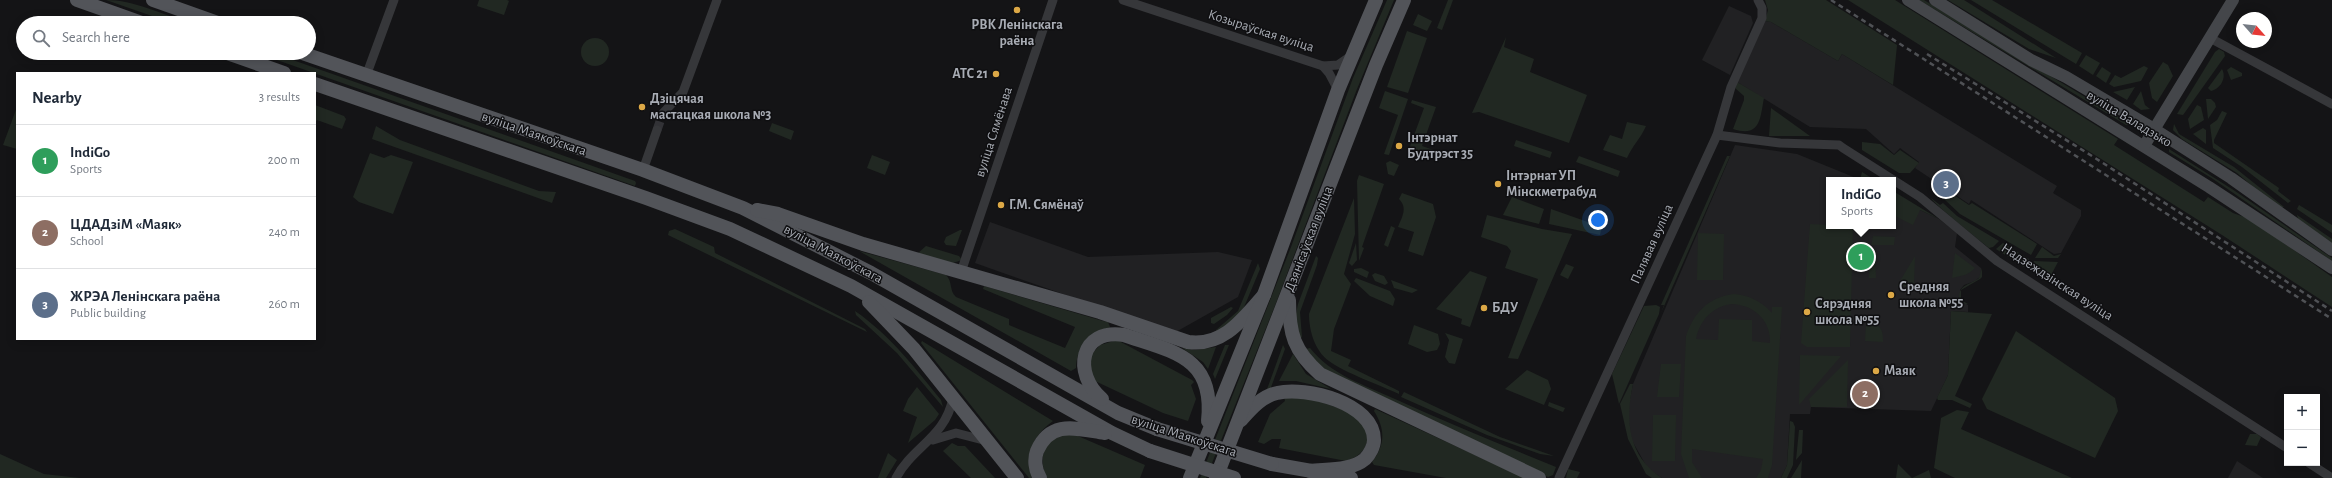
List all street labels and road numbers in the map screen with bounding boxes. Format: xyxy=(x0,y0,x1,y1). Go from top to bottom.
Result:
street label: Козыраўская вуліца xyxy=(1206,7,1316,55)
street label: вуліца Сямёнава xyxy=(973,85,1015,179)
street label: вуліца Валадзько xyxy=(2084,88,2174,150)
street label: вуліца Маякоўскага xyxy=(480,110,589,159)
street label: Дзянісаўская вуліца xyxy=(1282,184,1336,294)
street label: Палявая вуліца xyxy=(1628,202,1676,286)
street label: вуліца Маякоўскага xyxy=(781,222,885,286)
street label: Надзеждзінская вуліца xyxy=(1999,241,2116,324)
street label: вуліца Маякоўскага xyxy=(1130,412,1239,460)

